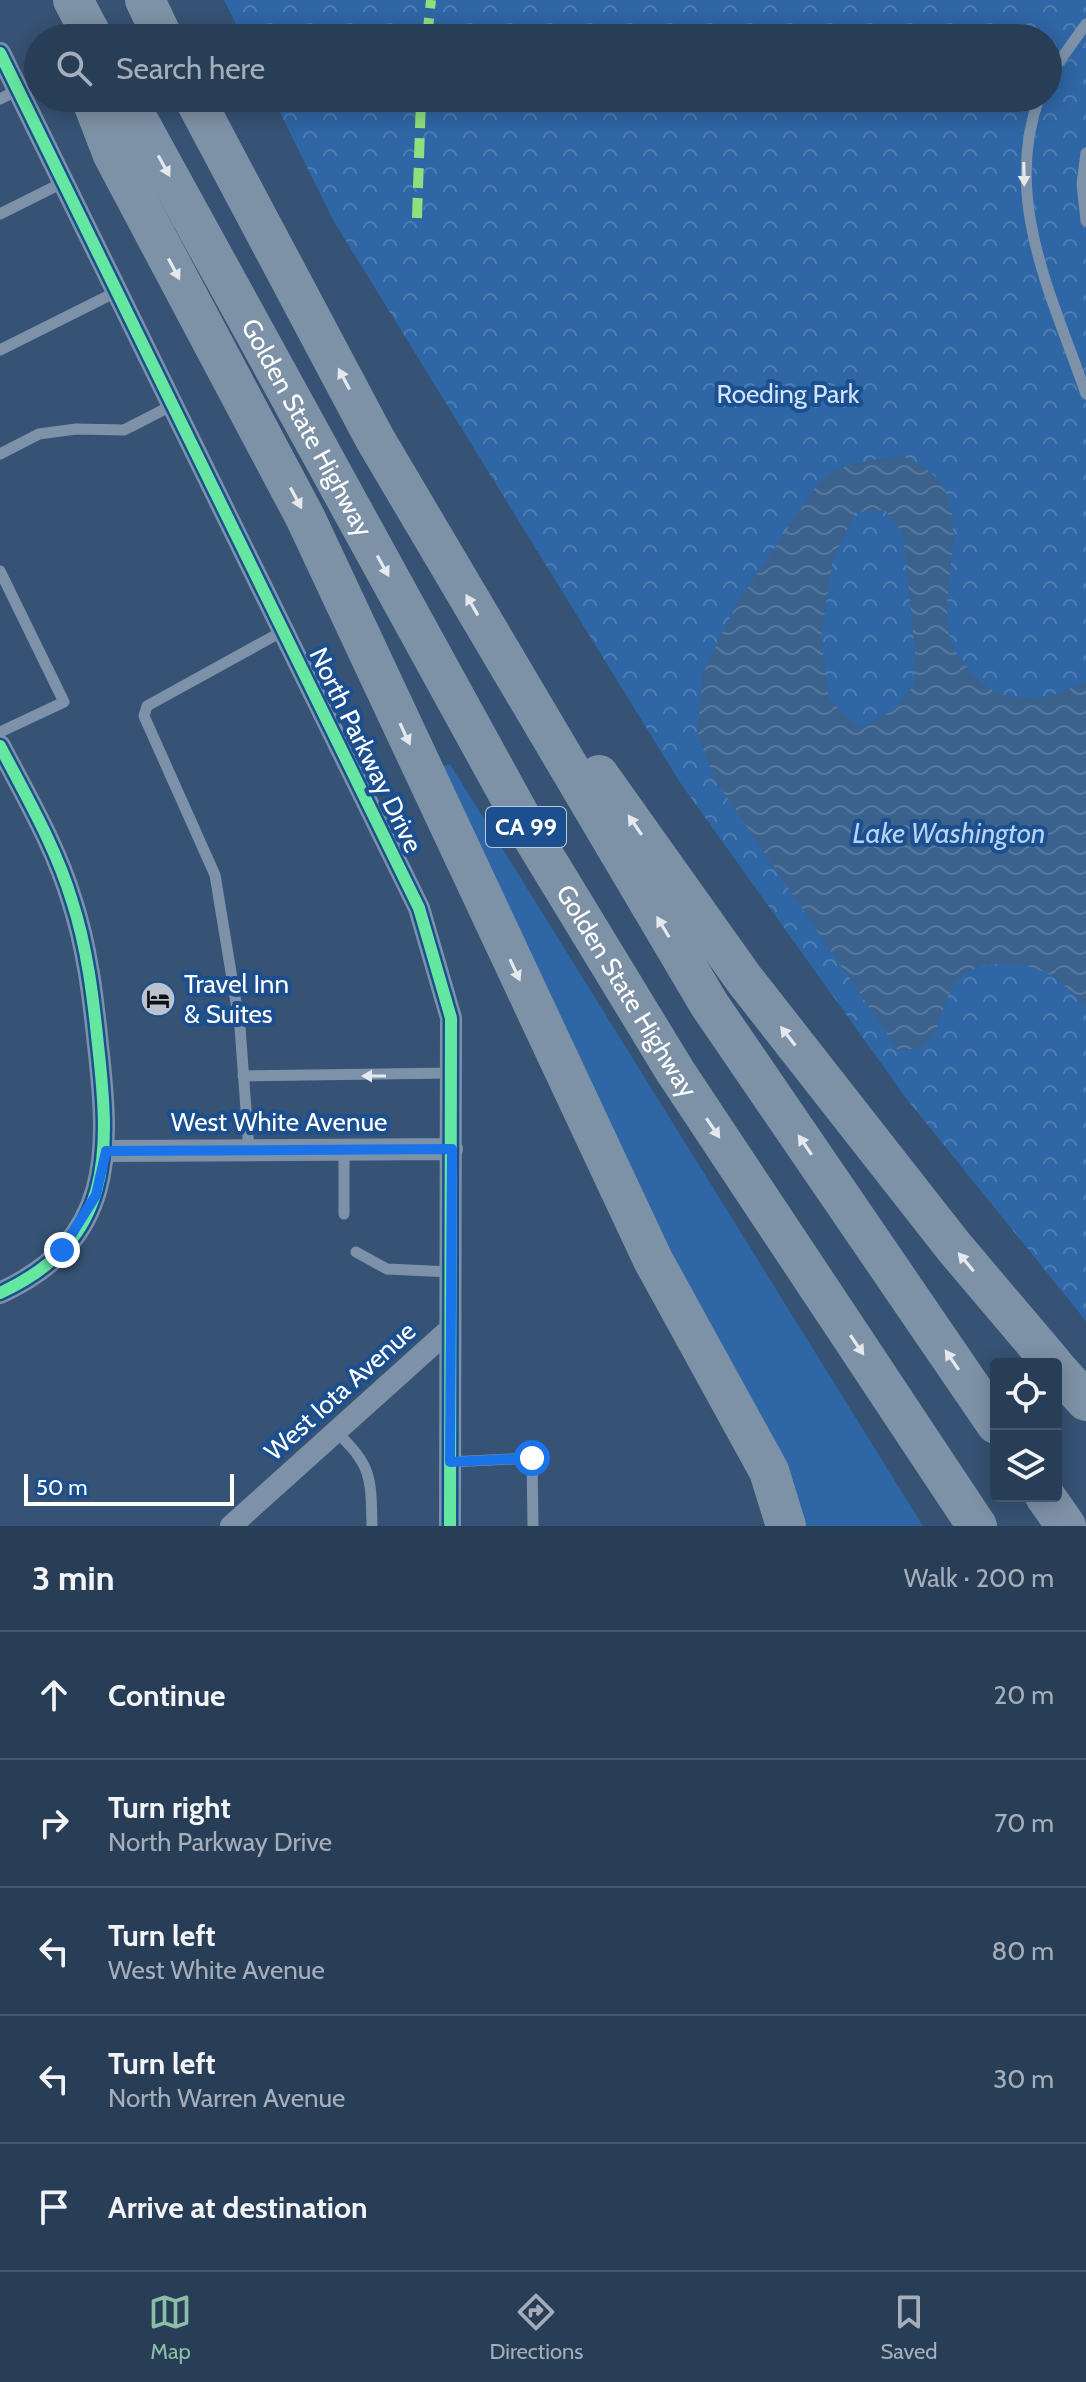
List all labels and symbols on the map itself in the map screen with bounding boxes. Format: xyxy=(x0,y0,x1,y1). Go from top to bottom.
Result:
one-way arrow xyxy=(157,155,170,178)
one-way arrow xyxy=(1018,162,1030,187)
one-way arrow xyxy=(167,257,180,280)
street label: Golden State Highway xyxy=(234,313,380,542)
one-way arrow xyxy=(337,368,351,390)
park label: Roeding Park xyxy=(717,378,860,410)
one-way arrow xyxy=(289,487,302,510)
one-way arrow xyxy=(376,555,390,578)
one-way arrow xyxy=(465,594,479,616)
street label: North Parkway Drive xyxy=(303,642,429,858)
one-way arrow xyxy=(398,723,412,746)
road number: CA 99 xyxy=(486,807,566,847)
one-way arrow xyxy=(628,815,643,836)
water label: Lake Washington xyxy=(853,816,1045,850)
street label: Golden State Highway xyxy=(549,879,704,1104)
one-way arrow xyxy=(656,916,670,938)
one-way arrow xyxy=(508,958,522,982)
place label: Travel Inn & Suites xyxy=(184,968,289,1030)
hotel icon: Travel Inn & Suites xyxy=(139,980,177,1018)
one-way arrow xyxy=(780,1026,796,1046)
one-way arrow xyxy=(361,1070,386,1082)
street label: West White Avenue xyxy=(171,1106,387,1138)
one-way arrow xyxy=(706,1117,720,1139)
one-way arrow xyxy=(798,1134,813,1155)
route end xyxy=(44,1232,80,1268)
one-way arrow xyxy=(958,1252,975,1272)
street label: West Iota Avenue xyxy=(258,1315,422,1467)
one-way arrow xyxy=(849,1334,864,1355)
one-way arrow xyxy=(945,1349,960,1370)
route start xyxy=(514,1440,550,1476)
scale bar xyxy=(24,1470,234,1506)

